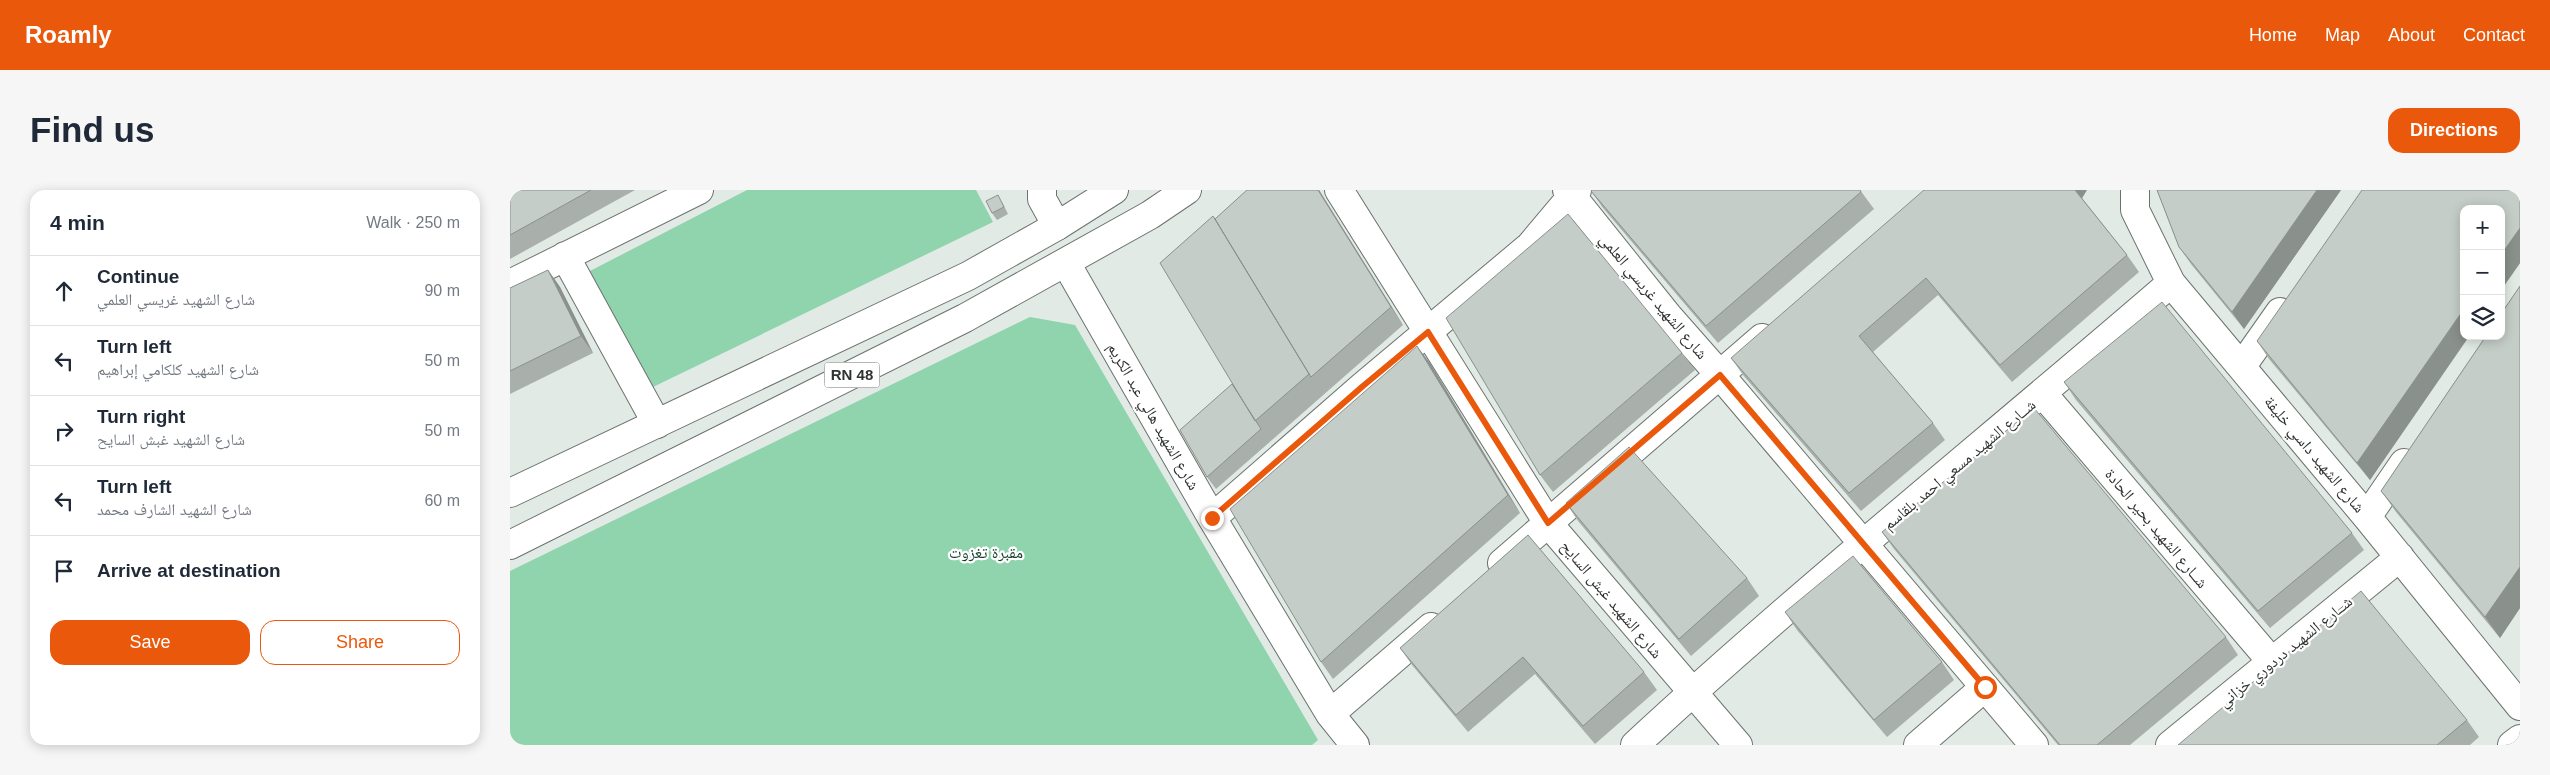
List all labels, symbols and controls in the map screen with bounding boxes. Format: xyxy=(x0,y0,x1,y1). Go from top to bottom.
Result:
text: Roamly xyxy=(25,21,112,48)
text: Home xyxy=(2249,25,2297,45)
text: Map xyxy=(2325,25,2360,45)
text: About xyxy=(2388,25,2435,45)
text: Contact xyxy=(2463,25,2525,45)
button: Directions xyxy=(2388,108,2520,153)
text: Find us xyxy=(30,110,154,149)
map controls xyxy=(2460,205,2505,340)
button: + xyxy=(2460,205,2505,250)
text: 4 min xyxy=(50,211,105,234)
text: Walk · 250 m xyxy=(366,214,460,231)
street label: شارع الشهيد غريسي العلمي xyxy=(1593,230,1711,365)
button: − xyxy=(2460,250,2505,295)
text: Continue xyxy=(97,266,179,287)
icon: ahead xyxy=(50,277,78,305)
text: 90 m xyxy=(424,282,460,299)
text: شارع الشهيد غريسي العلمي xyxy=(97,291,255,308)
button: layers xyxy=(2460,295,2505,340)
text: Turn left xyxy=(97,336,172,357)
street label: شارع الشهيد هالي عبد الكريم xyxy=(1101,340,1203,495)
icon: left xyxy=(50,347,78,375)
text: 50 m xyxy=(424,352,460,369)
text: شارع الشهيد كلكامي إبراهيم xyxy=(97,361,259,378)
road number: RN 48 xyxy=(824,362,880,388)
street label: شارع الشهيد داسي خليفة xyxy=(2258,393,2368,518)
street label: شــارع الشهيد مسعي احمد بلقاسم xyxy=(1880,396,2041,536)
text: Turn right xyxy=(97,406,185,427)
icon: right xyxy=(50,417,78,445)
text: 50 m xyxy=(424,422,460,439)
text: شارع الشهيد غبش السايح xyxy=(97,431,245,448)
street label: شــارع الشهيد بحير الحادة xyxy=(2100,465,2211,593)
text: Turn left xyxy=(97,476,172,497)
icon: left xyxy=(50,487,78,515)
text: 60 m xyxy=(424,492,460,509)
text: شارع الشهيد الشارف محمد xyxy=(97,501,252,518)
route end xyxy=(1201,507,1224,530)
street label: شارع الشهيد غبش السايح xyxy=(1556,537,1666,663)
park label: مقبرة تغزوت xyxy=(949,544,1023,562)
icon: arrive xyxy=(50,557,78,585)
text: Arrive at destination xyxy=(97,560,281,581)
street label: شــارع الشهيد دردوري خزاني xyxy=(2215,592,2358,714)
button: Save xyxy=(50,620,250,665)
button: Share xyxy=(260,620,460,665)
route start xyxy=(1974,676,1997,699)

